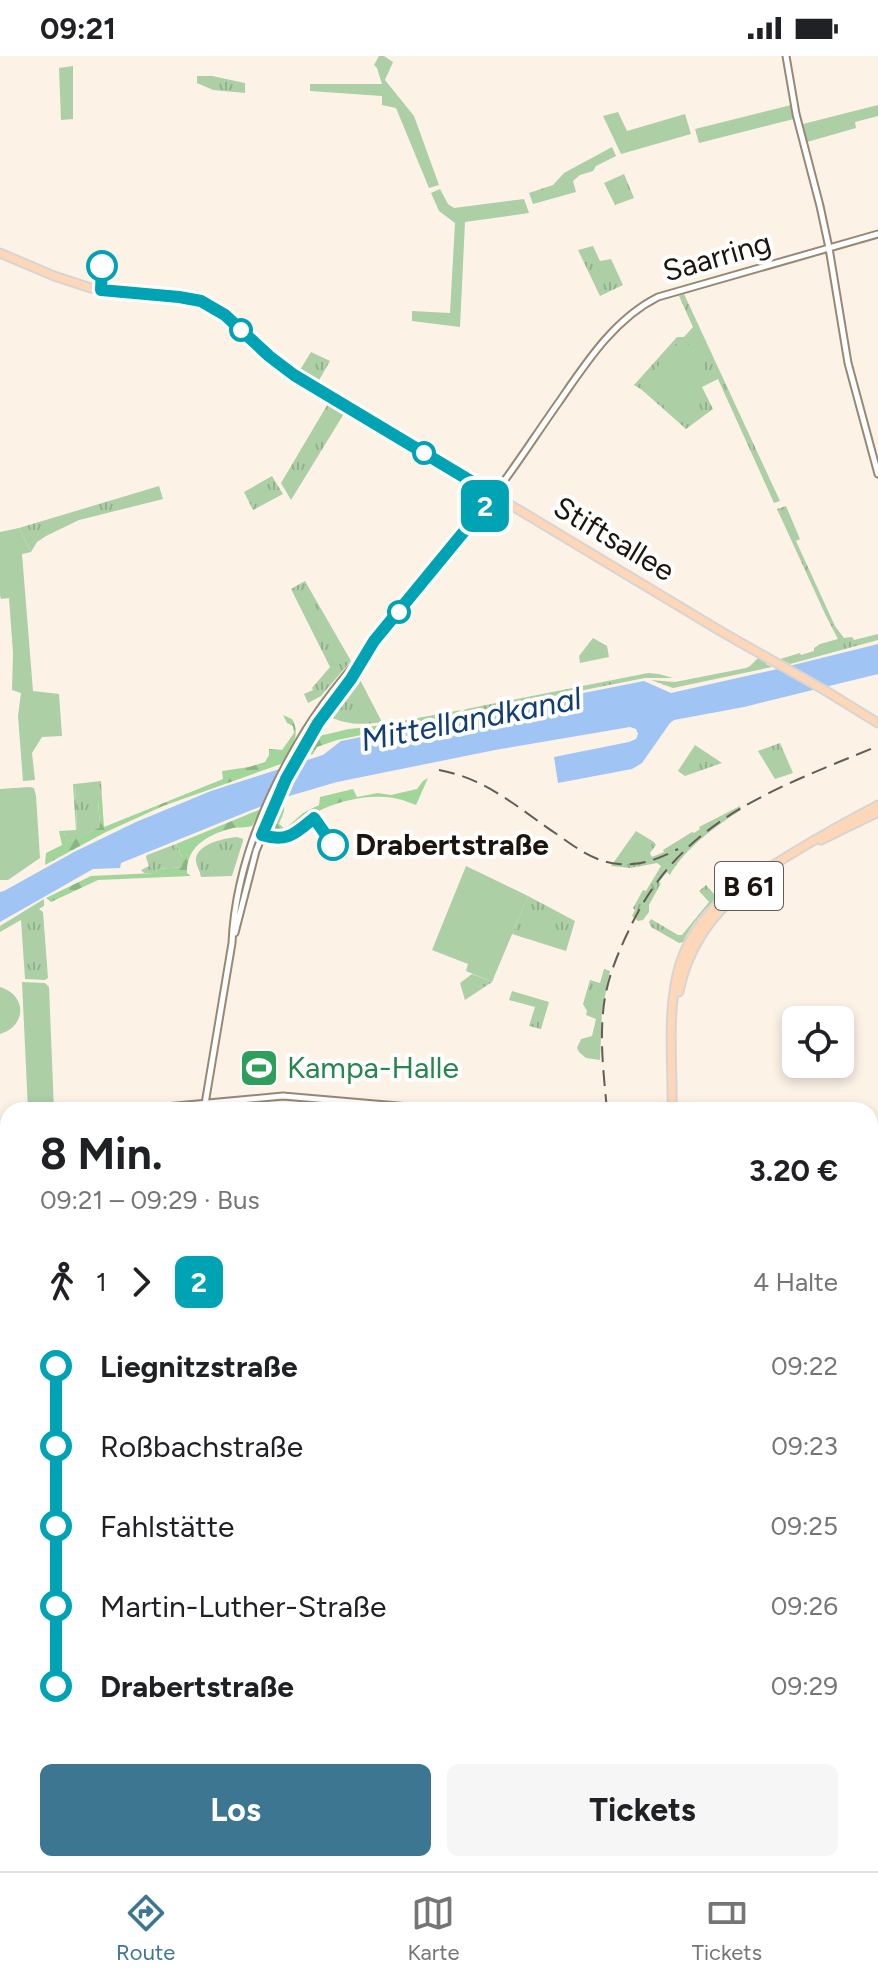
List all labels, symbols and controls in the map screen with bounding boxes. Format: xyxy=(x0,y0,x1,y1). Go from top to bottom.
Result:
text: 09:21 xyxy=(40,10,116,47)
street label: Saarring xyxy=(659,223,775,290)
unlabelled marker xyxy=(87,251,117,281)
unlabelled marker xyxy=(230,319,252,341)
unlabelled marker xyxy=(413,442,435,464)
line badge: 2 xyxy=(459,480,511,532)
street label: Stiftsallee xyxy=(547,488,681,589)
text: 2 xyxy=(477,489,493,523)
unlabelled marker xyxy=(388,601,410,623)
water label: Mittellandkanal xyxy=(357,679,585,759)
place label: Drabertstraße xyxy=(355,826,549,863)
marker: Drabertstraße xyxy=(318,830,348,860)
road number: B 61 xyxy=(715,862,783,910)
map controls xyxy=(782,1006,854,1078)
button: locate xyxy=(782,1006,854,1078)
sports icon: Kampa-Halle xyxy=(238,1047,280,1089)
place label: Kampa-Halle xyxy=(287,1049,459,1086)
text: 8 Min. xyxy=(40,1127,163,1180)
text: 3.20 € xyxy=(749,1152,838,1189)
text: 09:21 – 09:29 · Bus xyxy=(40,1184,260,1216)
icon: walk xyxy=(40,1260,84,1304)
icon: forward xyxy=(119,1260,163,1304)
text: 2 xyxy=(191,1265,207,1299)
text: 1 xyxy=(96,1266,107,1298)
text: 4 Halte xyxy=(753,1266,838,1298)
text: Liegnitzstraße xyxy=(100,1348,298,1385)
text: 09:22 xyxy=(771,1350,838,1382)
text: Roßbachstraße xyxy=(100,1428,303,1465)
text: 09:23 xyxy=(771,1430,838,1462)
text: Fahlstätte xyxy=(100,1508,234,1545)
text: 09:25 xyxy=(771,1510,838,1542)
text: Martin-Luther-Straße xyxy=(100,1588,386,1625)
text: 09:26 xyxy=(771,1590,838,1622)
text: Drabertstraße xyxy=(100,1668,294,1705)
text: 09:29 xyxy=(771,1670,838,1702)
button: Los xyxy=(40,1764,431,1856)
button: Tickets xyxy=(447,1764,838,1856)
tab: Route xyxy=(116,1891,175,1966)
tab: Karte xyxy=(407,1891,460,1966)
tab: Tickets xyxy=(692,1891,762,1966)

